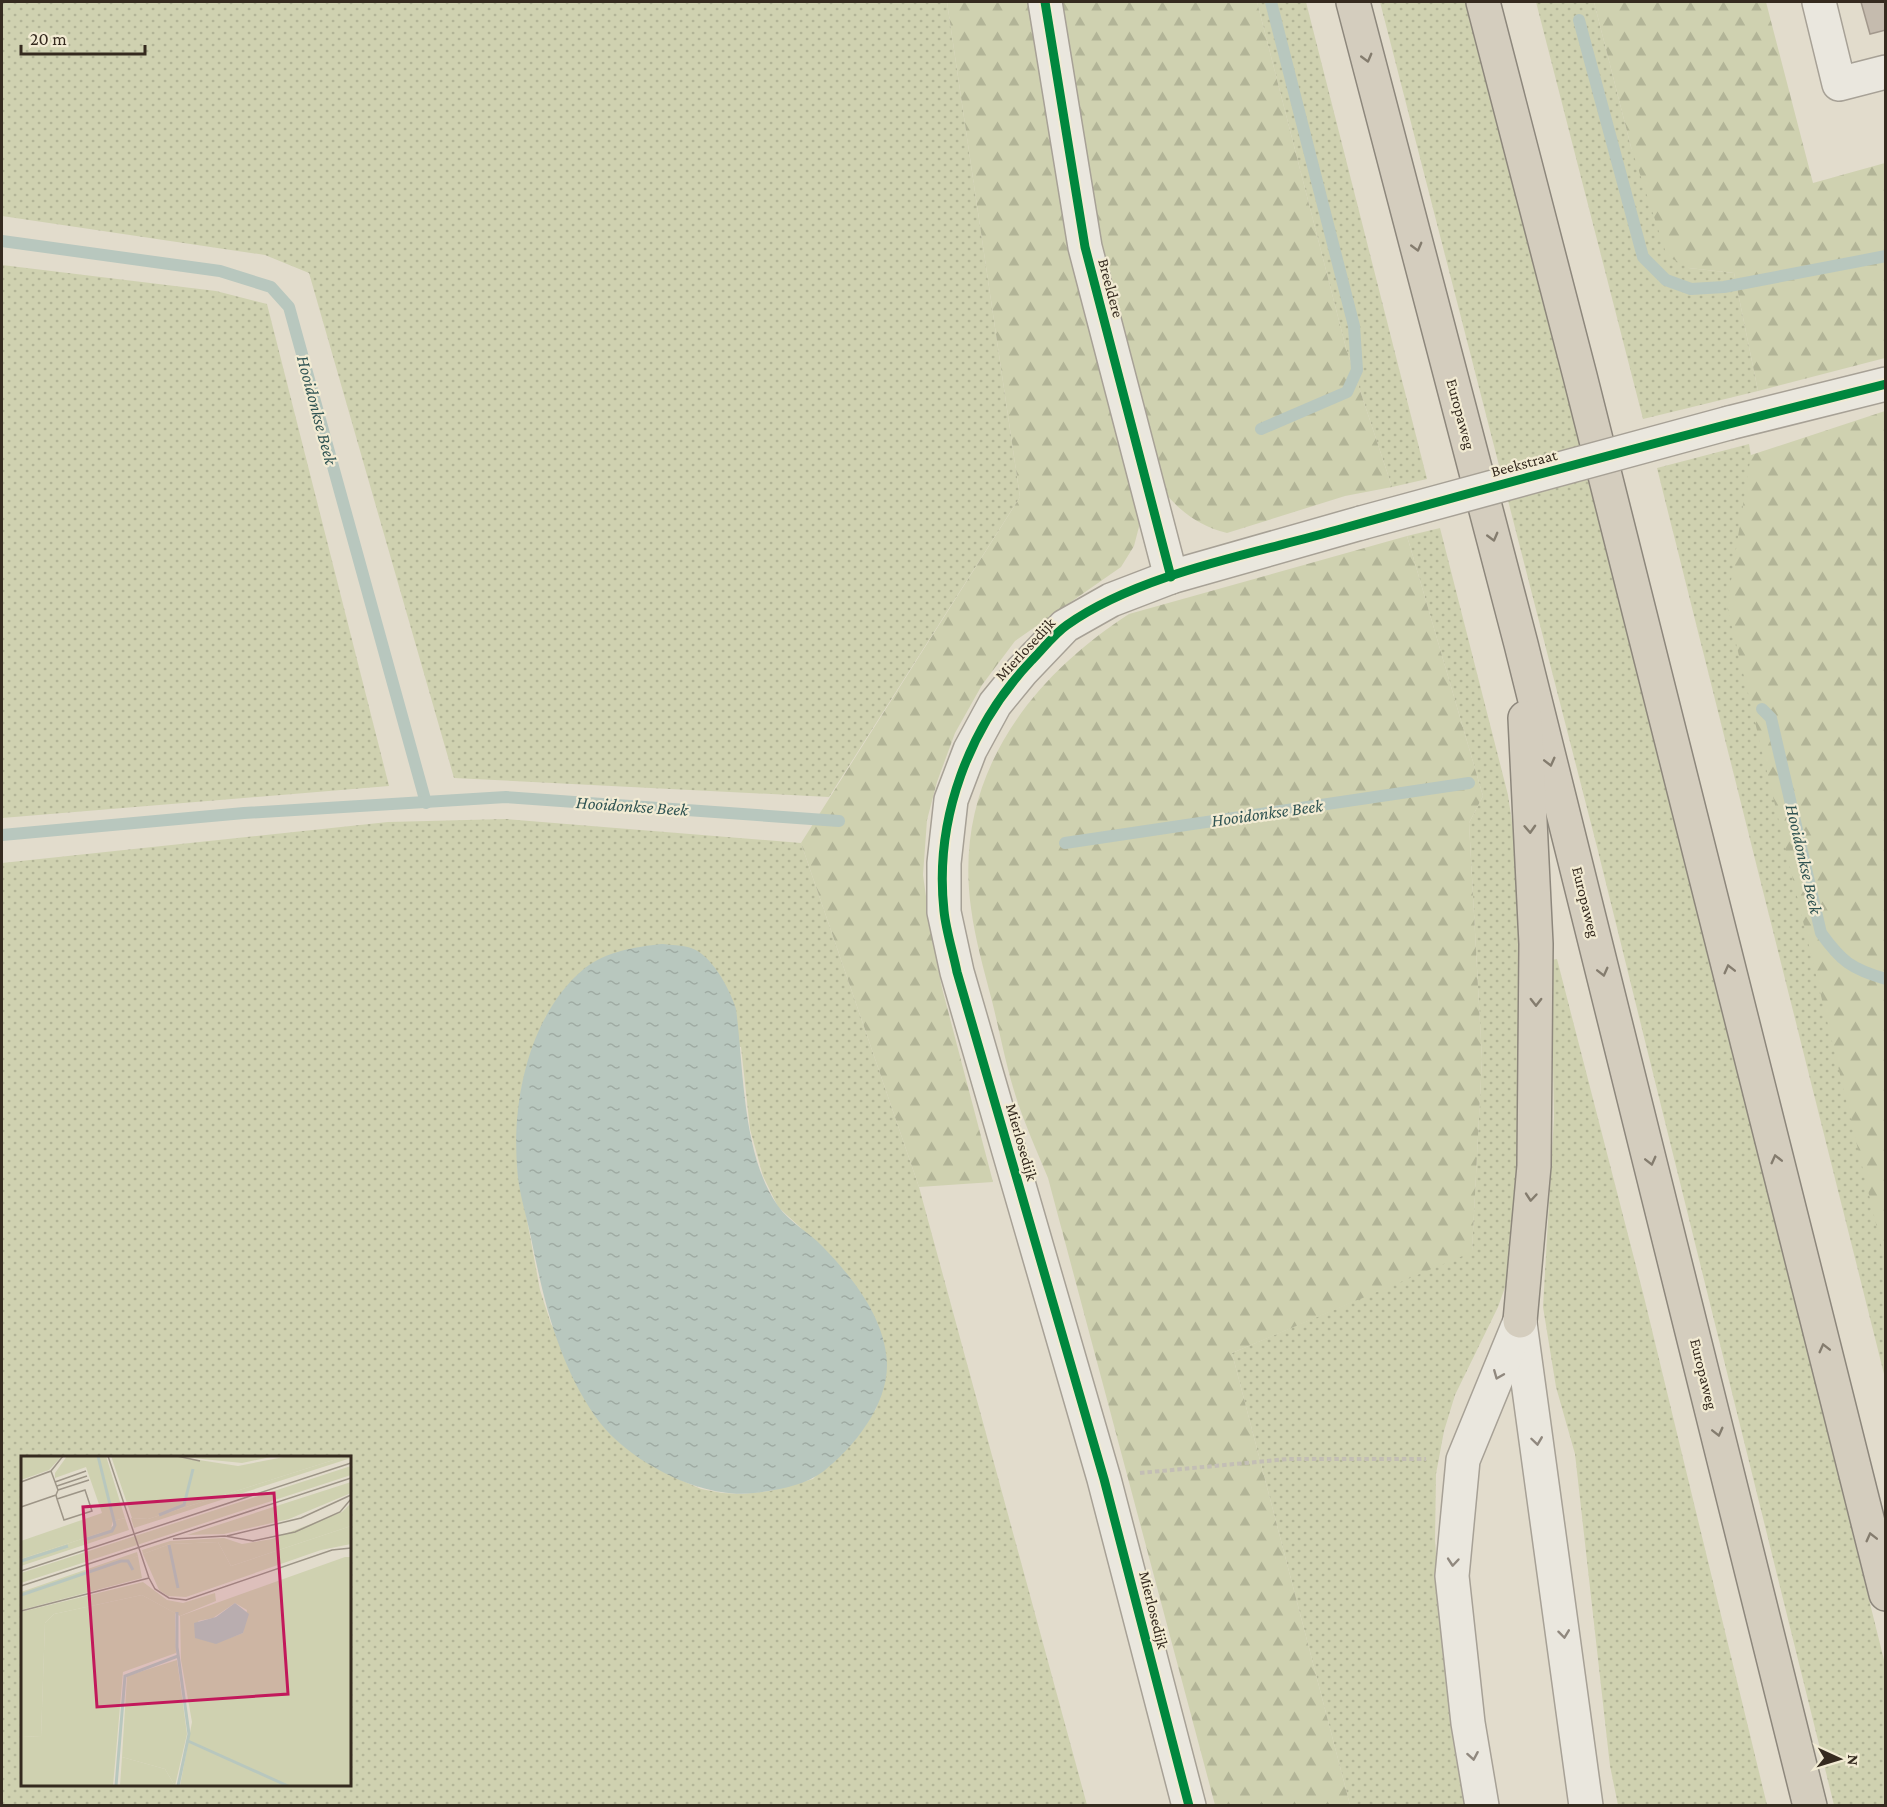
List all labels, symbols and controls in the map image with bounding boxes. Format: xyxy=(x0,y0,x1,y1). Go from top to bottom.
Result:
scale bar xyxy=(21,18,146,56)
text: 20 m xyxy=(30,29,67,49)
one-way arrow xyxy=(1360,53,1373,63)
one-way arrow xyxy=(1409,242,1422,252)
street label: Breeldere xyxy=(1095,257,1127,319)
water label: Hooidonkse Beek xyxy=(293,353,341,468)
street label: Europaweg xyxy=(1442,377,1479,452)
street label: Beekstraat xyxy=(1489,446,1559,480)
one-way arrow xyxy=(1486,531,1498,542)
street label: Mierlosedijk xyxy=(992,614,1059,685)
one-way arrow xyxy=(1543,757,1556,767)
water label: Hooidonkse Beek xyxy=(575,792,690,820)
water label: Hooidonkse Beek xyxy=(1210,795,1325,831)
water label: Hooidonkse Beek xyxy=(1782,802,1827,917)
one-way arrow xyxy=(1524,824,1537,833)
street label: Europaweg xyxy=(1568,865,1603,940)
one-way arrow xyxy=(1723,965,1736,975)
one-way arrow xyxy=(1596,967,1609,977)
one-way arrow xyxy=(1530,998,1542,1007)
street label: Mierlosedijk xyxy=(1002,1101,1041,1183)
one-way arrow xyxy=(1771,1154,1784,1164)
one-way arrow xyxy=(1643,1156,1656,1166)
one-way arrow xyxy=(1525,1193,1538,1202)
street label: Europaweg xyxy=(1686,1337,1721,1412)
one-way arrow xyxy=(1818,1343,1831,1353)
one-way arrow xyxy=(1493,1369,1505,1380)
one-way arrow xyxy=(1711,1426,1724,1436)
one-way arrow xyxy=(1531,1436,1543,1446)
inset map xyxy=(21,1456,351,1786)
one-way arrow xyxy=(1866,1532,1879,1542)
one-way arrow xyxy=(1447,1558,1460,1567)
street label: Mierlosedijk xyxy=(1135,1569,1172,1651)
one-way arrow xyxy=(1557,1630,1569,1639)
north arrow xyxy=(1809,1729,1869,1789)
one-way arrow xyxy=(1467,1751,1479,1761)
text: N xyxy=(1845,1754,1862,1766)

